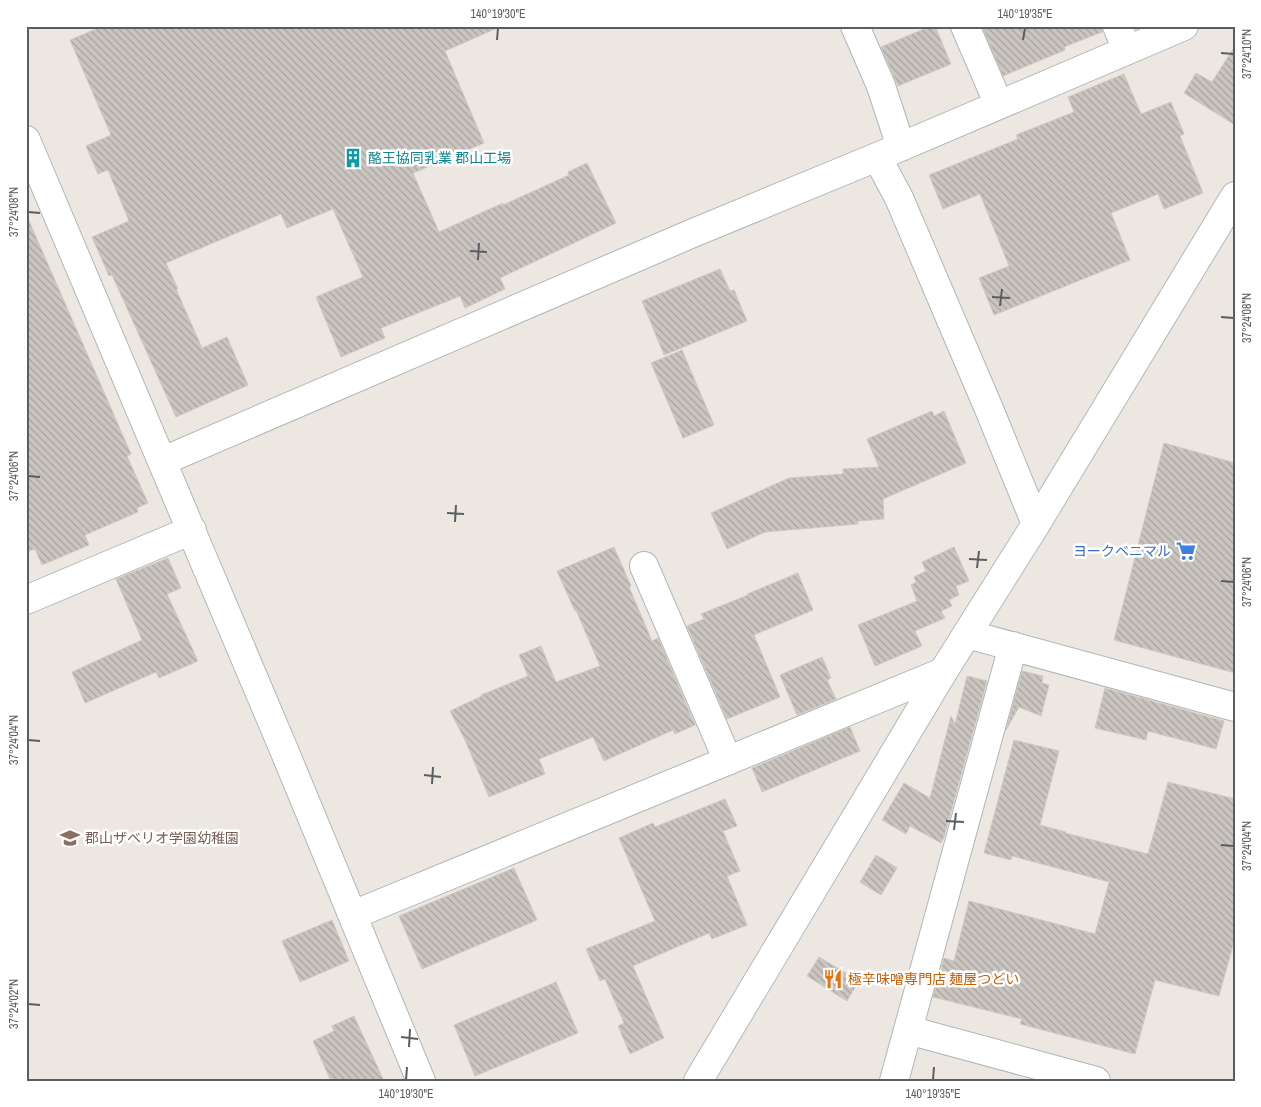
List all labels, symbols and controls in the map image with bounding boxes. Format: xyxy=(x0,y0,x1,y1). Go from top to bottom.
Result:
text: 140°19'30"E xyxy=(470,6,526,22)
text: 140°19'35"E xyxy=(997,6,1053,22)
text: 37°24'10"N xyxy=(1239,29,1255,79)
building icon: 酪王協同乳業 郡山工場 xyxy=(342,147,364,169)
place label: 酪王協同乳業 郡山工場 xyxy=(368,149,511,167)
text: 37°24'08"N xyxy=(6,187,22,237)
text: 37°24'08"N xyxy=(1239,293,1255,343)
text: 37°24'06"N xyxy=(6,451,22,501)
supermarket icon: ヨークベニマル xyxy=(1175,540,1197,562)
place label: ヨークベニマル xyxy=(1073,542,1171,560)
text: 37°24'06"N xyxy=(1239,557,1255,607)
text: 37°24'04"N xyxy=(6,715,22,765)
text: 37°24'04"N xyxy=(1239,821,1255,871)
school or university icon: 郡山ザベリオ学園幼稚園 xyxy=(59,827,81,849)
place label: 郡山ザベリオ学園幼稚園 xyxy=(85,829,239,847)
restaurant icon: 極辛味噌専門店 麺屋つどい xyxy=(822,968,844,990)
place label: 極辛味噌専門店 麺屋つどい xyxy=(848,970,1019,988)
text: 37°24'02"N xyxy=(6,979,22,1029)
text: 140°19'30"E xyxy=(378,1086,434,1102)
text: 140°19'35"E xyxy=(905,1086,961,1102)

